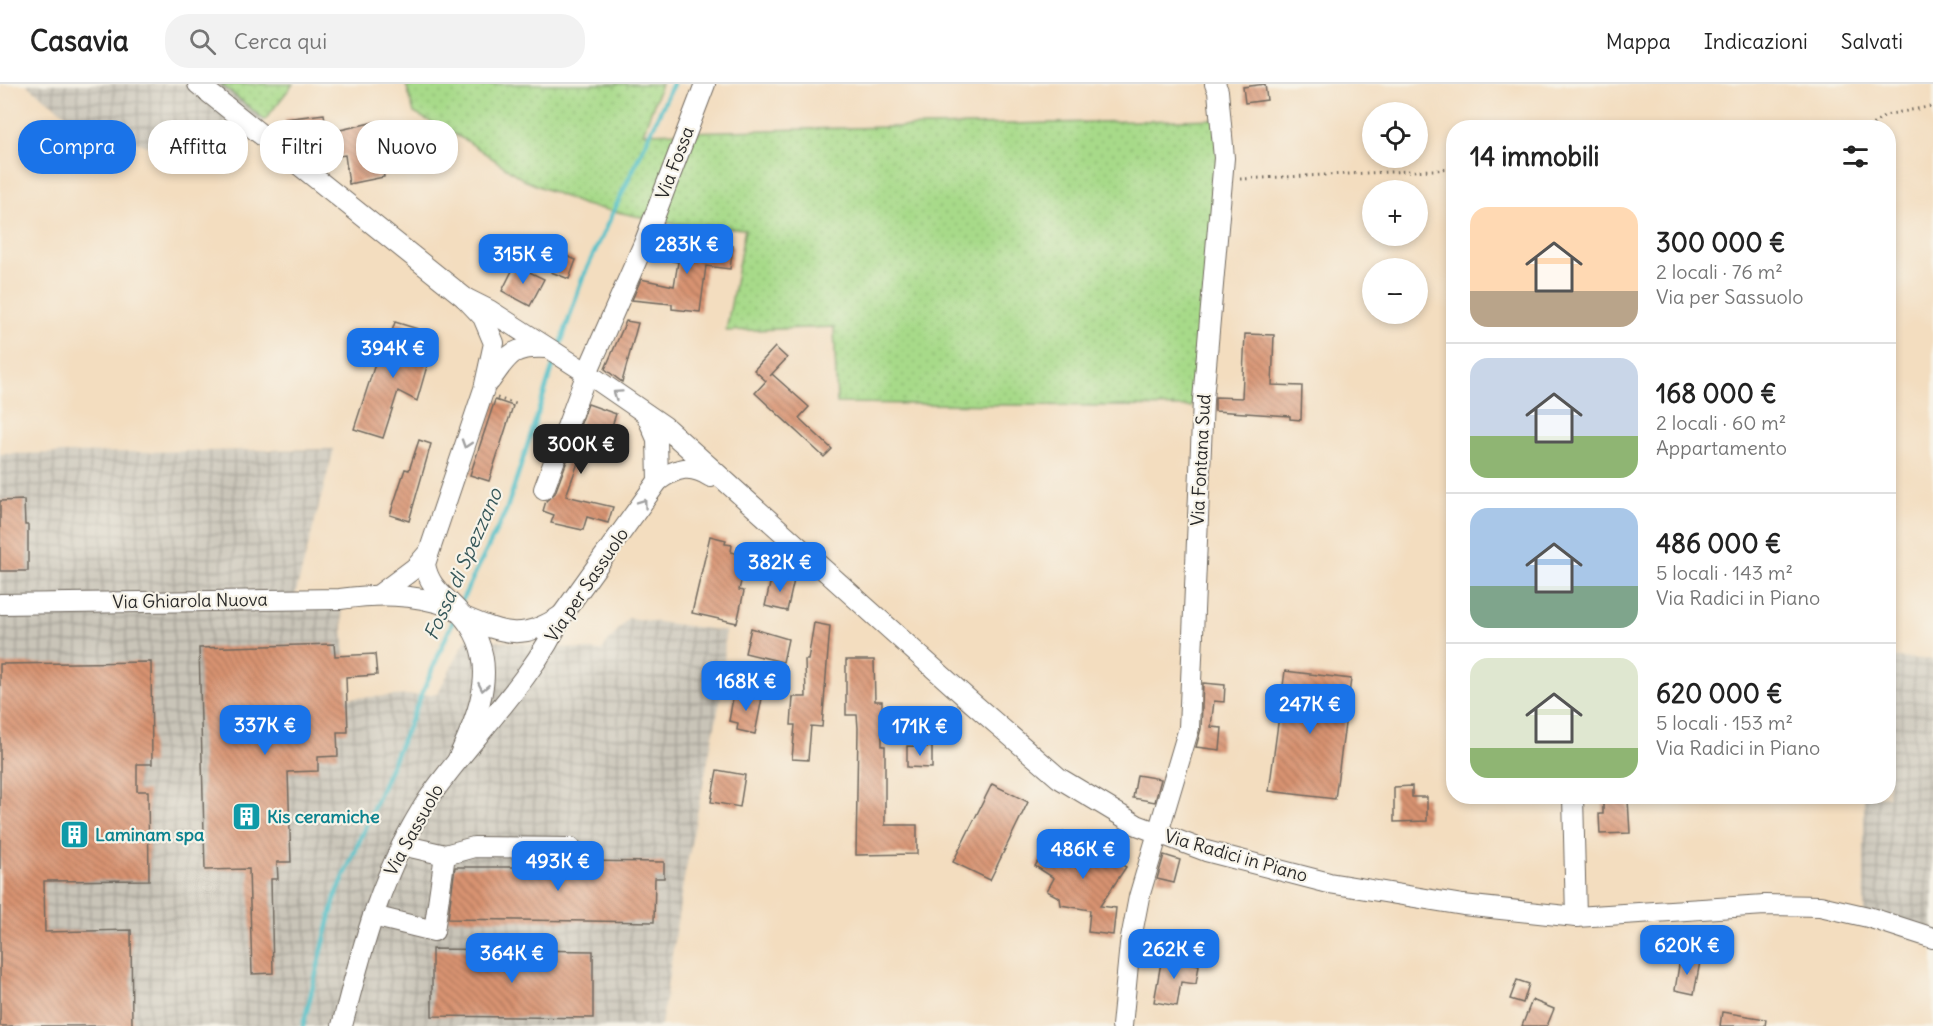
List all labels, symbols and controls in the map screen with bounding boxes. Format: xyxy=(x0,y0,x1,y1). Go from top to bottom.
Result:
search box xyxy=(165,14,585,68)
text: Casavia xyxy=(30,23,129,59)
icon: search xyxy=(186,25,219,58)
text: Cerca qui xyxy=(234,27,327,55)
text: Mappa xyxy=(1606,28,1671,55)
text: Indicazioni xyxy=(1704,28,1808,55)
text: Salvati xyxy=(1841,28,1903,55)
map controls xyxy=(1362,102,1428,324)
button: locate xyxy=(1362,102,1428,168)
chip: Compra xyxy=(18,120,136,174)
chip: Affitta xyxy=(148,120,248,174)
chip: Filtri xyxy=(260,120,344,174)
chip: Nuovo xyxy=(356,120,458,174)
street label: Via Fossa xyxy=(650,123,699,202)
text: 14 immobili xyxy=(1470,140,1599,173)
icon: filters xyxy=(1839,140,1872,173)
button: + xyxy=(1362,180,1428,246)
pin: 283K € xyxy=(638,224,736,275)
text: 300 000 € xyxy=(1656,226,1785,259)
text: 283K € xyxy=(655,231,719,256)
icon: home xyxy=(1518,231,1590,303)
pin: 315K € xyxy=(474,234,572,285)
text: 315K € xyxy=(493,241,553,266)
button: − xyxy=(1362,258,1428,324)
text: 2 locali · 76 m² xyxy=(1656,259,1783,284)
text: Via per Sassuolo xyxy=(1656,284,1804,309)
pin: 394K € xyxy=(344,328,442,379)
text: 394K € xyxy=(361,335,425,360)
text: 168 000 € xyxy=(1656,377,1777,410)
icon: home xyxy=(1518,382,1590,454)
one-way arrow xyxy=(612,390,623,401)
street label: Via Fontana Sud xyxy=(1186,393,1215,526)
text: 2 locali · 60 m² xyxy=(1656,410,1786,435)
pin: 300K € xyxy=(532,424,630,475)
text: 300K € xyxy=(547,431,615,456)
text: Appartamento xyxy=(1656,435,1787,460)
one-way arrow xyxy=(460,438,473,449)
water label: Fossa di Spezzano xyxy=(418,482,508,644)
one-way arrow xyxy=(636,498,647,509)
street label: Via per Sassuolo xyxy=(540,523,633,646)
text: 486 000 € xyxy=(1656,527,1781,560)
icon: home xyxy=(1518,532,1590,604)
pin: 382K € xyxy=(731,542,829,593)
text: 382K € xyxy=(748,549,812,574)
text: 5 locali · 143 m² xyxy=(1656,560,1793,585)
text: Via Radici in Piano xyxy=(1656,585,1820,610)
street label: Via Ghiarola Nuova xyxy=(112,588,268,613)
pin: 168K € xyxy=(697,661,795,712)
text: 168K € xyxy=(716,668,776,693)
text: 620 000 € xyxy=(1656,677,1783,710)
one-way arrow xyxy=(477,681,490,691)
icon: home xyxy=(1518,682,1590,754)
pin: 247K € xyxy=(1261,684,1359,735)
text: 247K € xyxy=(1279,691,1341,716)
pin: 337K € xyxy=(216,705,314,756)
pin: 171K € xyxy=(871,706,969,757)
text: 5 locali · 153 m² xyxy=(1656,710,1793,735)
text: 337K € xyxy=(234,712,296,737)
text: 171K € xyxy=(892,713,948,738)
text: Via Radici in Piano xyxy=(1656,735,1820,760)
street label: Via Sassuolo xyxy=(379,780,448,880)
building icon: Kis ceramiche xyxy=(230,801,262,833)
place label: Kis ceramiche xyxy=(267,805,380,828)
building icon: Laminam spa xyxy=(58,819,90,851)
place label: Laminam spa xyxy=(95,823,204,846)
street label: Via Radici in Piano xyxy=(1162,824,1310,887)
pin: 486K € xyxy=(1034,829,1132,880)
text: 486K € xyxy=(1051,836,1115,861)
pin: 493K € xyxy=(509,841,607,892)
text: 493K € xyxy=(526,848,590,873)
pin: 620K € xyxy=(1638,925,1736,976)
pin: 262K € xyxy=(1125,929,1223,980)
text: 620K € xyxy=(1654,932,1720,957)
pin: 364K € xyxy=(463,933,561,984)
text: 262K € xyxy=(1142,936,1206,961)
text: 364K € xyxy=(480,940,544,965)

